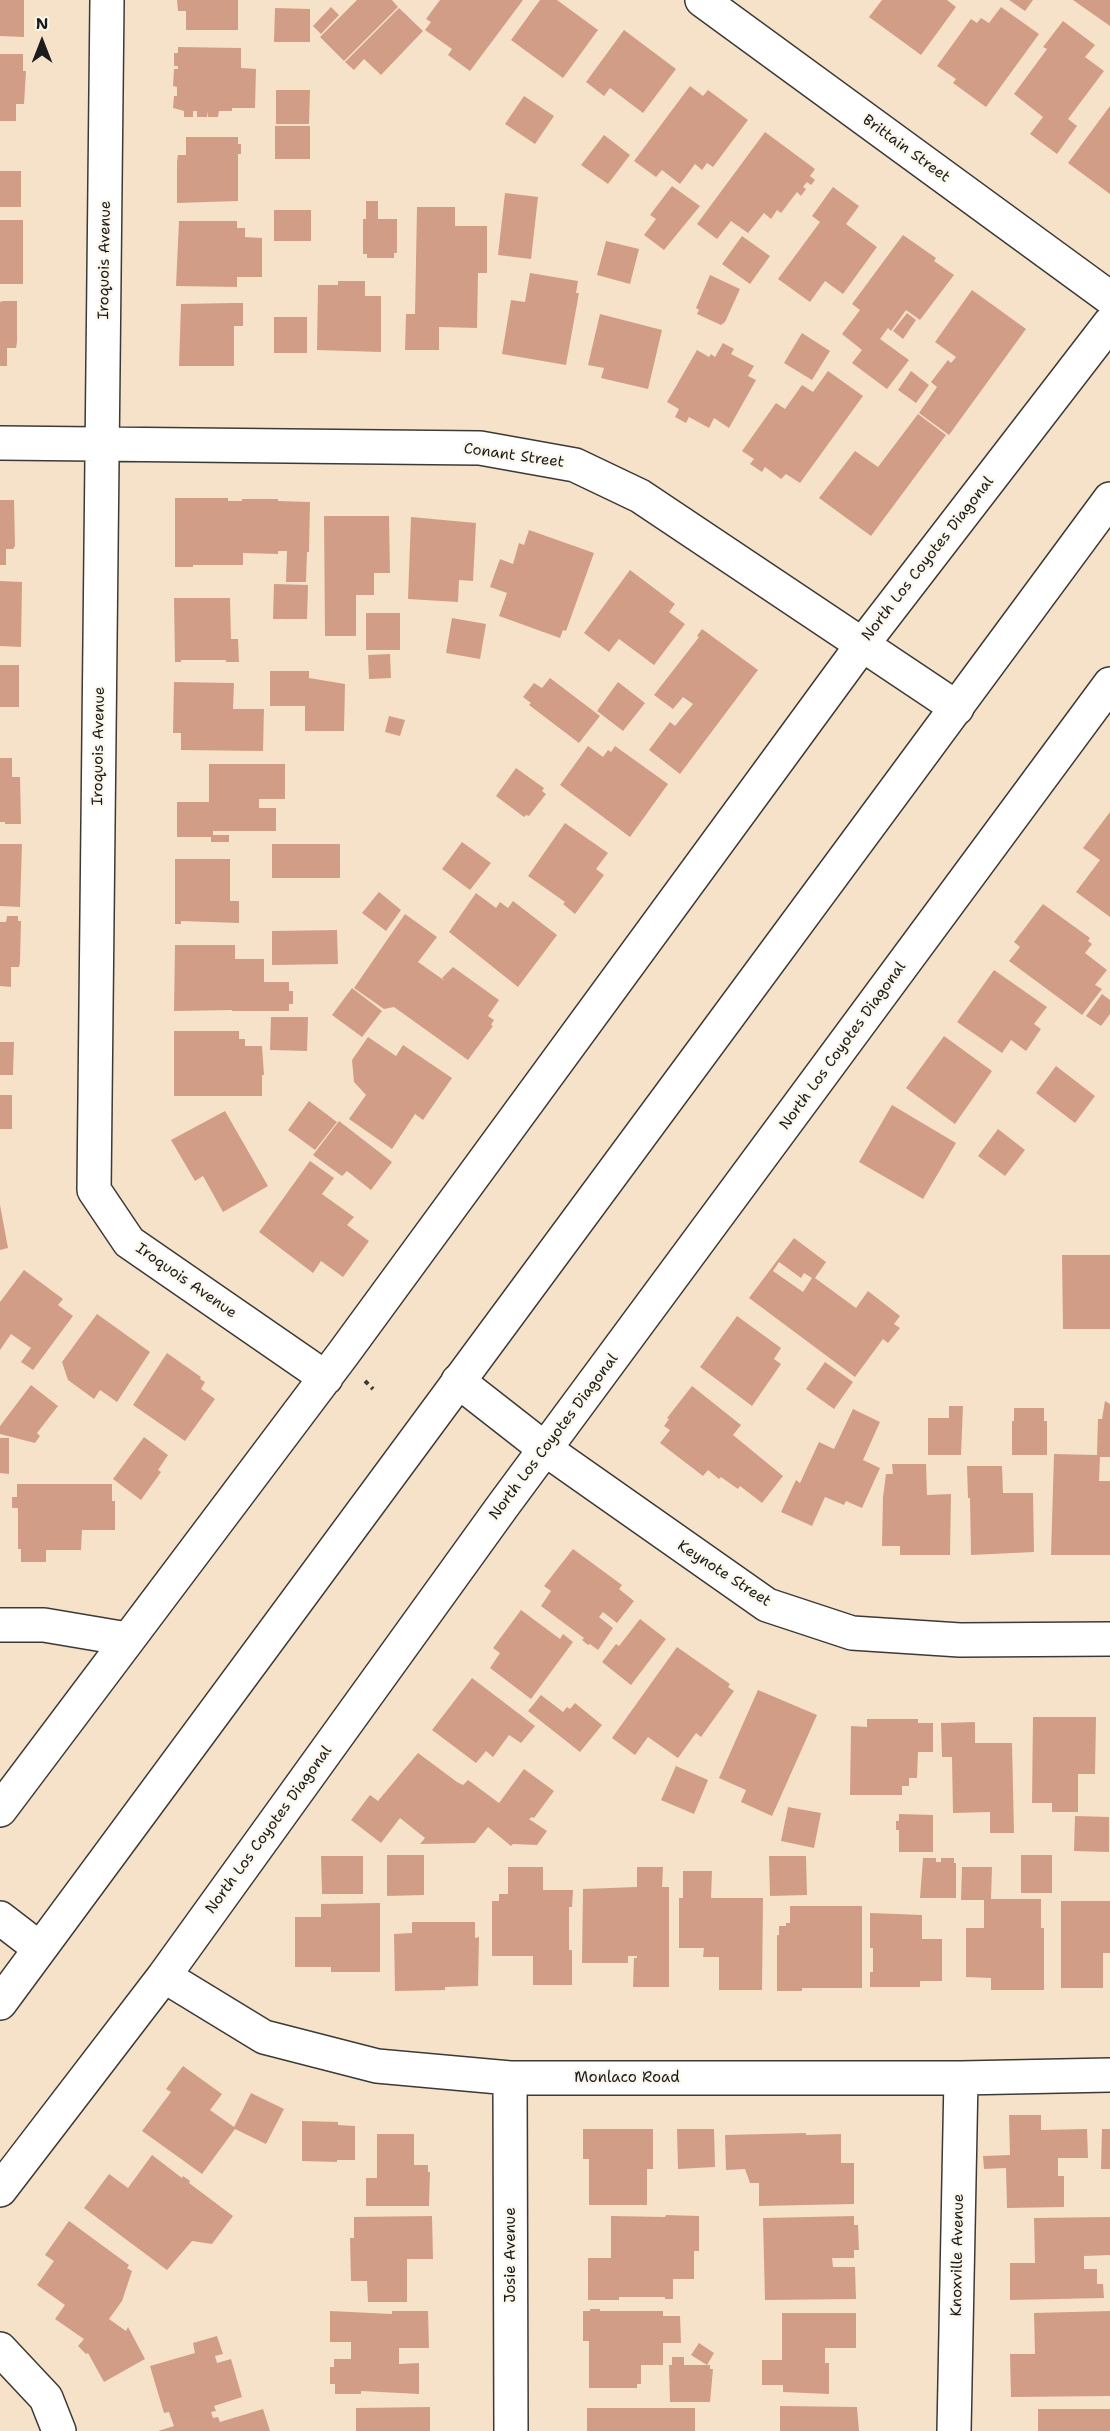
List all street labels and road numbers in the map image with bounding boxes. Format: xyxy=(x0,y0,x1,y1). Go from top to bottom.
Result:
street label: Brittain Street xyxy=(859,111,953,187)
street label: Iroquois Avenue xyxy=(95,200,115,320)
street label: Conant Street xyxy=(463,440,565,472)
street label: North Los Coyotes Diagonal xyxy=(858,473,998,645)
street label: Iroquois Avenue xyxy=(89,686,109,806)
street label: North Los Coyotes Diagonal xyxy=(776,958,910,1134)
street label: Iroquois Avenue xyxy=(132,1240,240,1322)
street label: North Los Coyotes Diagonal xyxy=(486,1350,622,1524)
street label: Keynote Street xyxy=(674,1537,774,1611)
street label: North Los Coyotes Diagonal xyxy=(202,1742,336,1918)
street label: Monlaco Road xyxy=(574,2069,680,2087)
street label: Knoxville Avenue xyxy=(948,2193,968,2317)
street label: Josie Avenue xyxy=(502,2207,520,2303)

